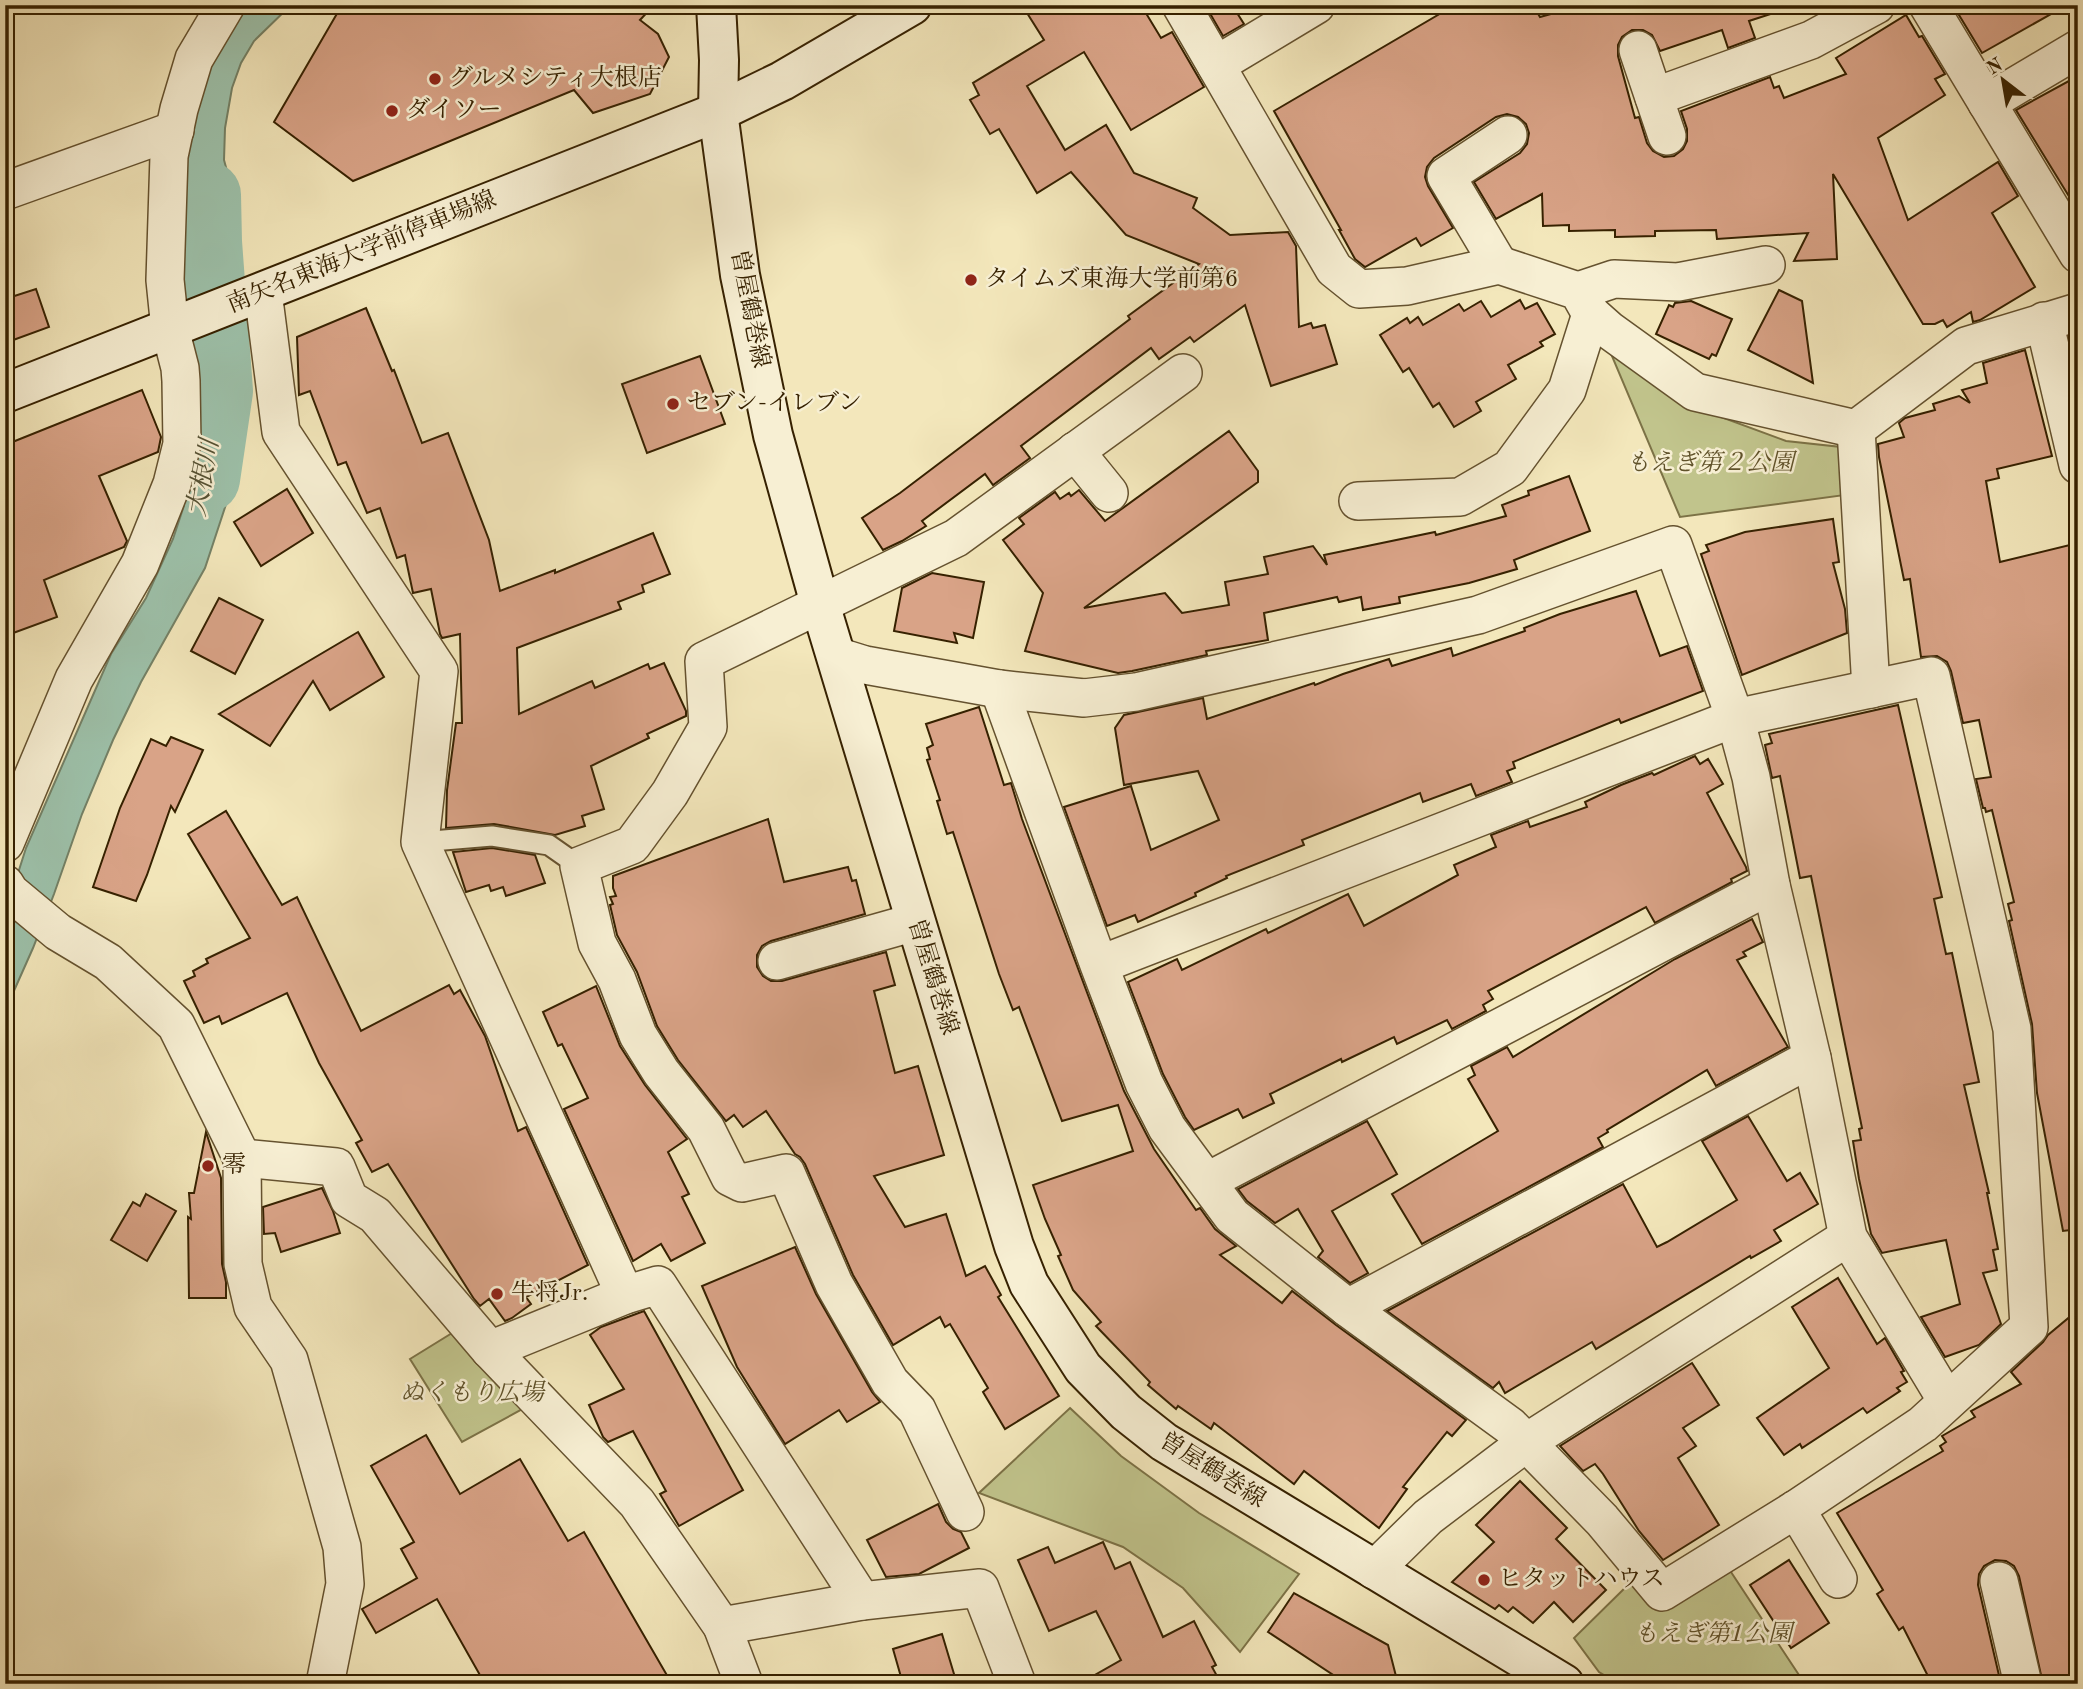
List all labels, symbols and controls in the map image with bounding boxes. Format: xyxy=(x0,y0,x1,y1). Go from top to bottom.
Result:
north arrow xyxy=(1968,46,2038,116)
text: N xyxy=(1984,55,2007,79)
place label: グルメシティ大根店 xyxy=(449,64,662,91)
marker: グルメシティ大根店 xyxy=(427,71,443,87)
place label: ダイソー xyxy=(406,97,502,123)
marker: ダイソー xyxy=(384,103,400,119)
street label: 南矢名東海大学前停車場線 xyxy=(223,185,500,318)
street label: 曽屋鶴巻線 xyxy=(726,247,775,370)
place label: タイムズ東海大学前第6 xyxy=(985,265,1238,292)
marker: タイムズ東海大学前第6 xyxy=(963,272,979,288)
place label: セブン-イレブン xyxy=(687,390,862,416)
marker: セブン-イレブン xyxy=(665,396,681,412)
water label: 大根川 xyxy=(182,434,224,519)
park label: もえぎ第２公園 xyxy=(1626,449,1798,476)
street label: 曽屋鶴巻線 xyxy=(903,915,964,1038)
place label: 零 xyxy=(222,1151,246,1178)
marker: 零 xyxy=(200,1158,216,1174)
place label: 牛将Jr. xyxy=(511,1279,589,1306)
marker: 牛将Jr. xyxy=(489,1286,505,1302)
park label: ぬくもり広場 xyxy=(400,1379,546,1406)
street label: 曽屋鶴巻線 xyxy=(1155,1426,1271,1513)
place label: ヒタットハウス xyxy=(1498,1567,1665,1592)
marker: ヒタットハウス xyxy=(1476,1572,1492,1588)
park label: もえぎ第1公園 xyxy=(1634,1620,1796,1647)

